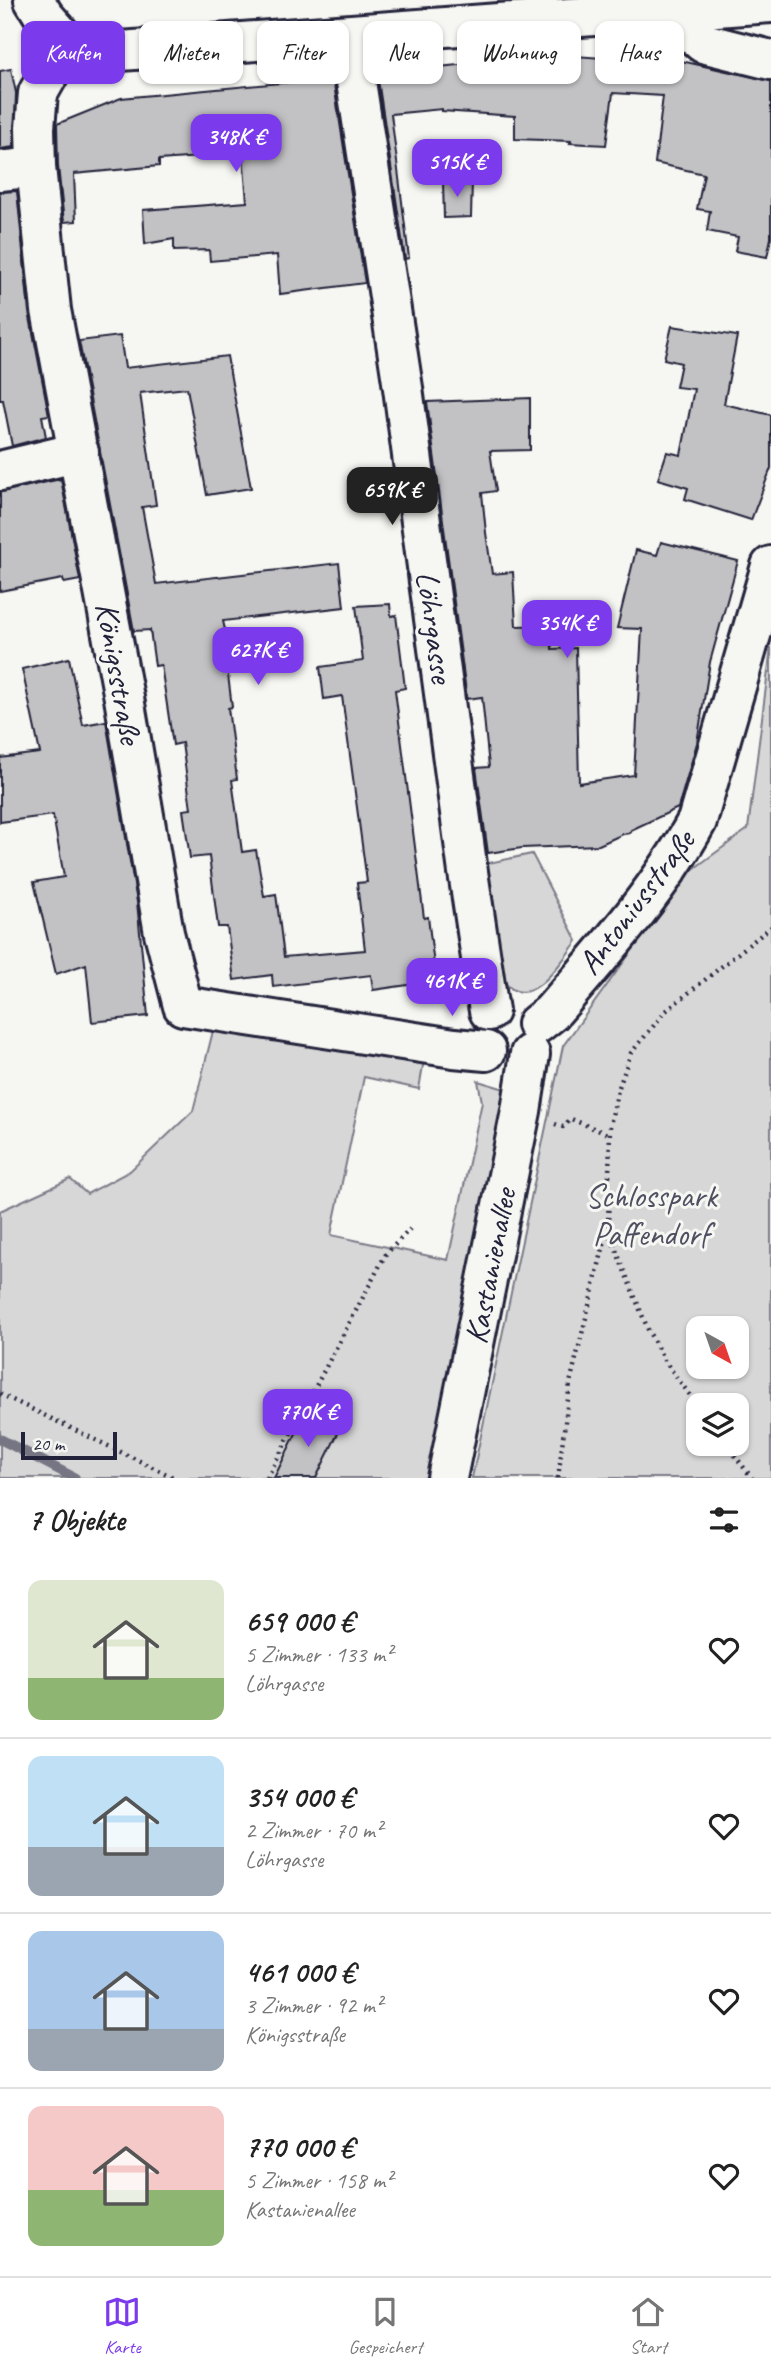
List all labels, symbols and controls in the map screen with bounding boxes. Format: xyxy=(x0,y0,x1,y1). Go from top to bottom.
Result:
chip: Kaufen xyxy=(21,21,125,84)
chip: Mieten xyxy=(139,21,243,84)
chip: Filter xyxy=(257,21,349,84)
chip: Neu xyxy=(363,21,443,84)
chip: Wohnung xyxy=(457,21,581,84)
chip: Haus xyxy=(595,21,684,84)
pin: 348K € xyxy=(179,114,293,174)
text: 348K € xyxy=(207,122,265,151)
pin: 515K € xyxy=(400,140,514,199)
text: 515K € xyxy=(428,147,486,176)
pin: 659K € xyxy=(335,468,449,527)
text: 659K € xyxy=(363,475,421,504)
street label: Löhrgasse xyxy=(406,568,464,688)
street label: Königsstraße xyxy=(86,599,153,749)
pin: 354K € xyxy=(510,600,624,660)
text: 354K € xyxy=(538,608,596,637)
pin: 627K € xyxy=(201,628,315,687)
text: 627K € xyxy=(228,635,288,664)
street label: Antoniusstraße xyxy=(568,820,705,983)
pin: 461K € xyxy=(395,958,509,1018)
text: 461K € xyxy=(422,966,482,995)
park label: Schlosspark Paffendorf xyxy=(585,1175,719,1255)
street label: Kastanienallee xyxy=(454,1183,526,1347)
north arrow xyxy=(686,1316,749,1379)
map controls xyxy=(686,1316,749,1456)
pin: 770K € xyxy=(251,1390,365,1449)
button: layers xyxy=(686,1393,749,1456)
text: 770K € xyxy=(279,1397,337,1426)
scale bar xyxy=(21,1429,117,1461)
text: 20 m xyxy=(32,1432,64,1456)
text: 7 Objekte xyxy=(28,1501,125,1539)
icon: filters xyxy=(705,1501,743,1539)
text: 659 000 € xyxy=(245,1602,354,1640)
icon: home xyxy=(84,1608,168,1692)
icon: heart xyxy=(705,1631,743,1669)
text: 5 Zimmer · 133 m² xyxy=(245,1640,392,1669)
text: Löhrgasse xyxy=(245,1669,323,1698)
text: 354 000 € xyxy=(245,1778,354,1816)
icon: home xyxy=(84,1784,168,1868)
icon: heart xyxy=(705,1807,743,1845)
text: 2 Zimmer · 70 m² xyxy=(245,1816,382,1845)
text: Löhrgasse xyxy=(245,1845,323,1874)
text: 461 000 € xyxy=(245,1953,355,1991)
icon: home xyxy=(84,1959,168,2043)
icon: heart xyxy=(705,1982,743,2020)
text: 3 Zimmer · 92 m² xyxy=(245,1991,382,2020)
text: Königsstraße xyxy=(245,2020,345,2049)
text: 770 000 € xyxy=(245,2128,354,2166)
icon: home xyxy=(84,2134,168,2218)
icon: heart xyxy=(705,2157,743,2195)
text: 5 Zimmer · 158 m² xyxy=(245,2166,392,2195)
text: Kastanienallee xyxy=(245,2195,355,2224)
tab: Karte xyxy=(103,2293,141,2359)
tab: Gespeichert xyxy=(348,2293,423,2359)
tab: Start xyxy=(629,2293,667,2359)

